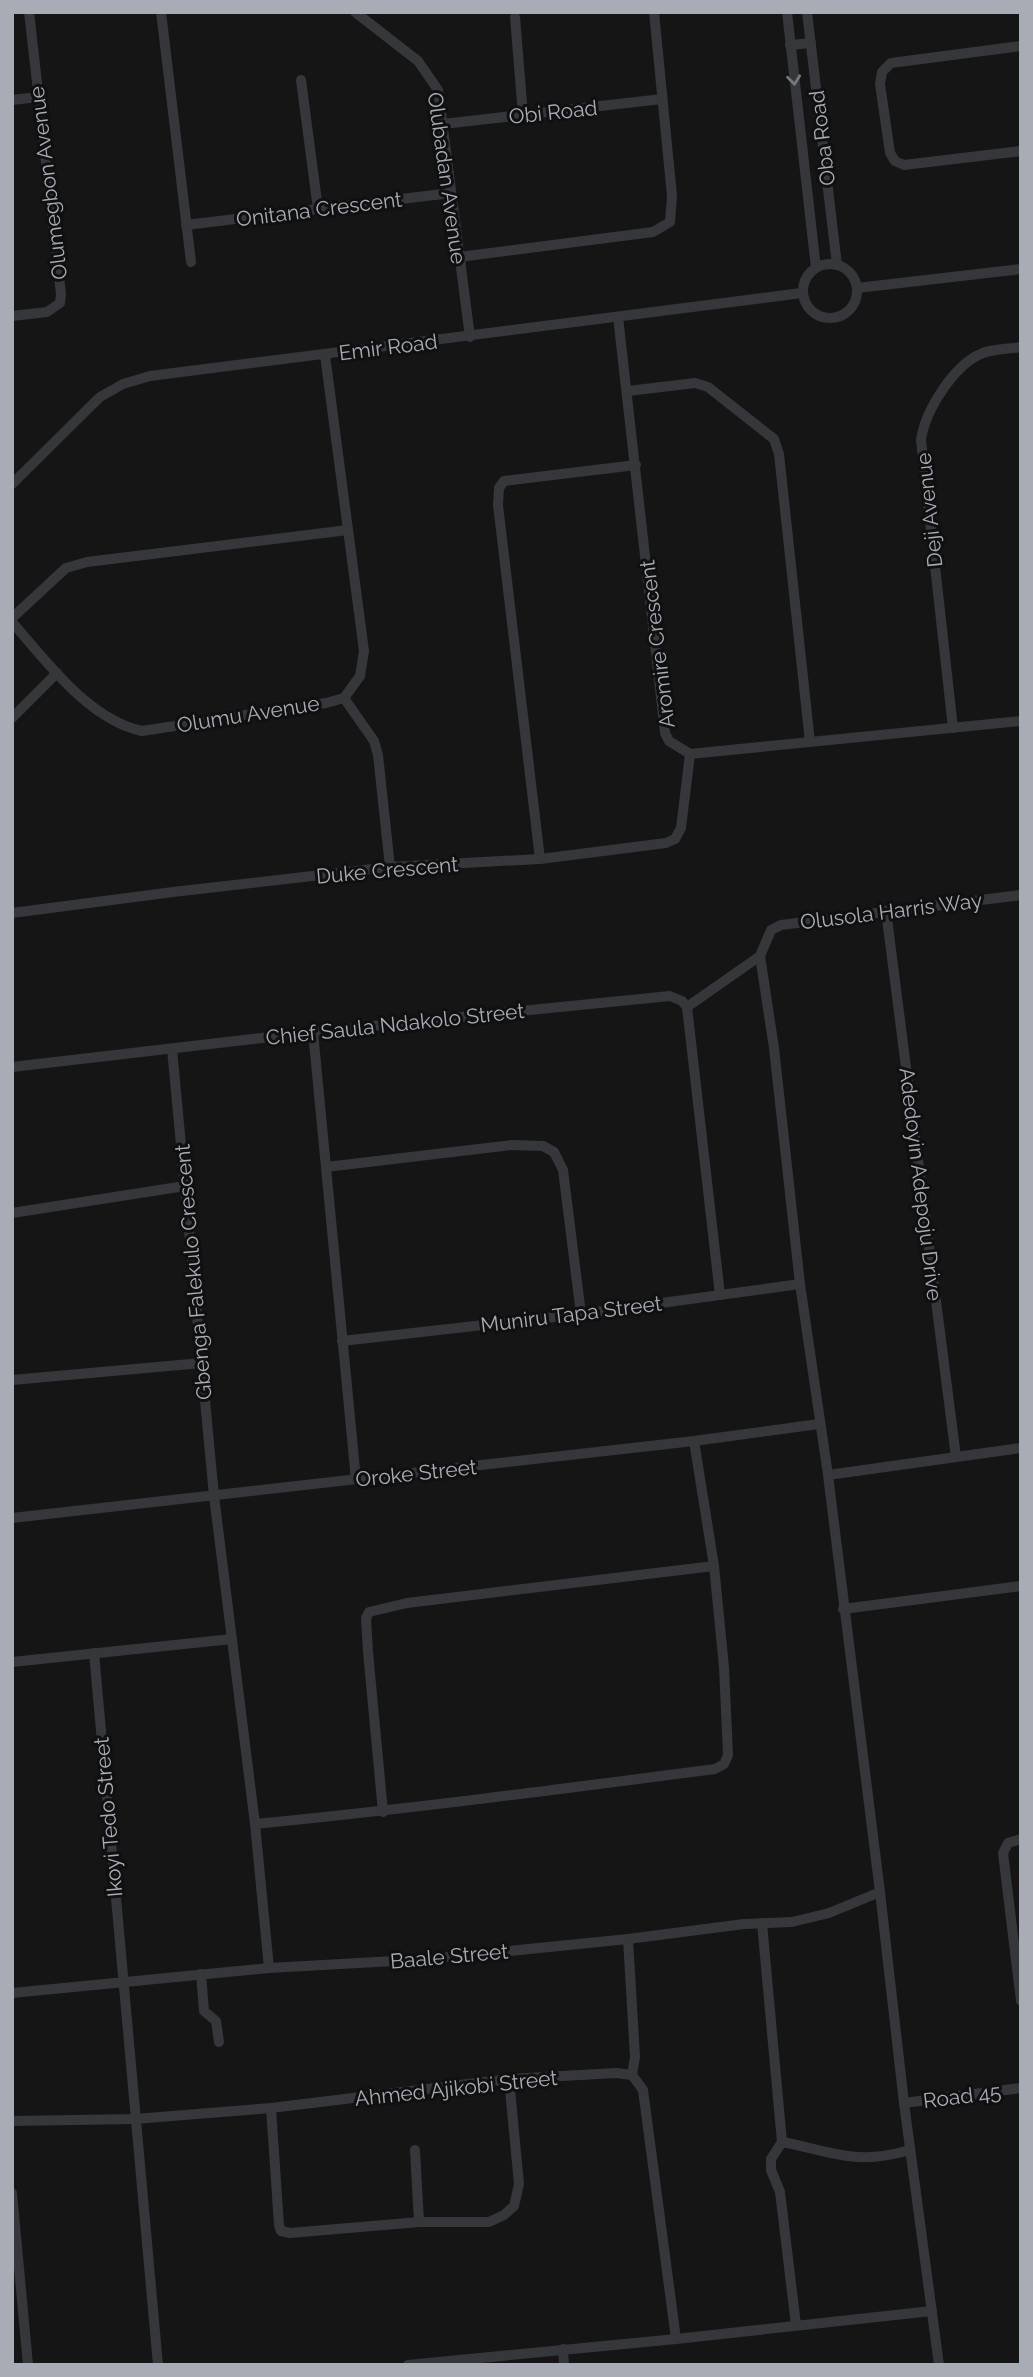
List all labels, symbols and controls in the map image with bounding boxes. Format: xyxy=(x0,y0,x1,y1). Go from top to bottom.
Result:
one-way arrow xyxy=(787,74,802,86)
street label: Olumegbon Avenue xyxy=(24,85,72,281)
street label: Oba Road xyxy=(804,89,840,187)
street label: Olubadan Avenue xyxy=(423,90,471,266)
street label: Obi Road xyxy=(507,95,599,129)
street label: Onitana Crescent xyxy=(235,186,403,232)
street label: Emir Road xyxy=(337,329,439,365)
street label: Deji Avenue xyxy=(911,451,947,569)
street label: Aromire Crescent xyxy=(634,559,680,729)
street label: Olumu Avenue xyxy=(175,690,321,738)
street label: Duke Crescent xyxy=(315,851,459,889)
street label: Olusola Harris Way xyxy=(798,887,984,935)
street label: Chief Saula Ndakolo Street xyxy=(264,998,526,1050)
street label: Adedoyin Adepoju Drive xyxy=(894,1066,948,1302)
street label: Gbenga Falekulo Crescent xyxy=(169,1143,217,1401)
street label: Muniru Tapa Street xyxy=(479,1290,663,1338)
street label: Oroke Street xyxy=(354,1454,478,1492)
street label: Ikoyi Tedo Street xyxy=(89,1736,127,1898)
street label: Baale Street xyxy=(389,1938,509,1974)
street label: Ahmed Ajikobi Street xyxy=(354,2065,558,2111)
street label: Road 45 xyxy=(921,2079,1003,2113)

